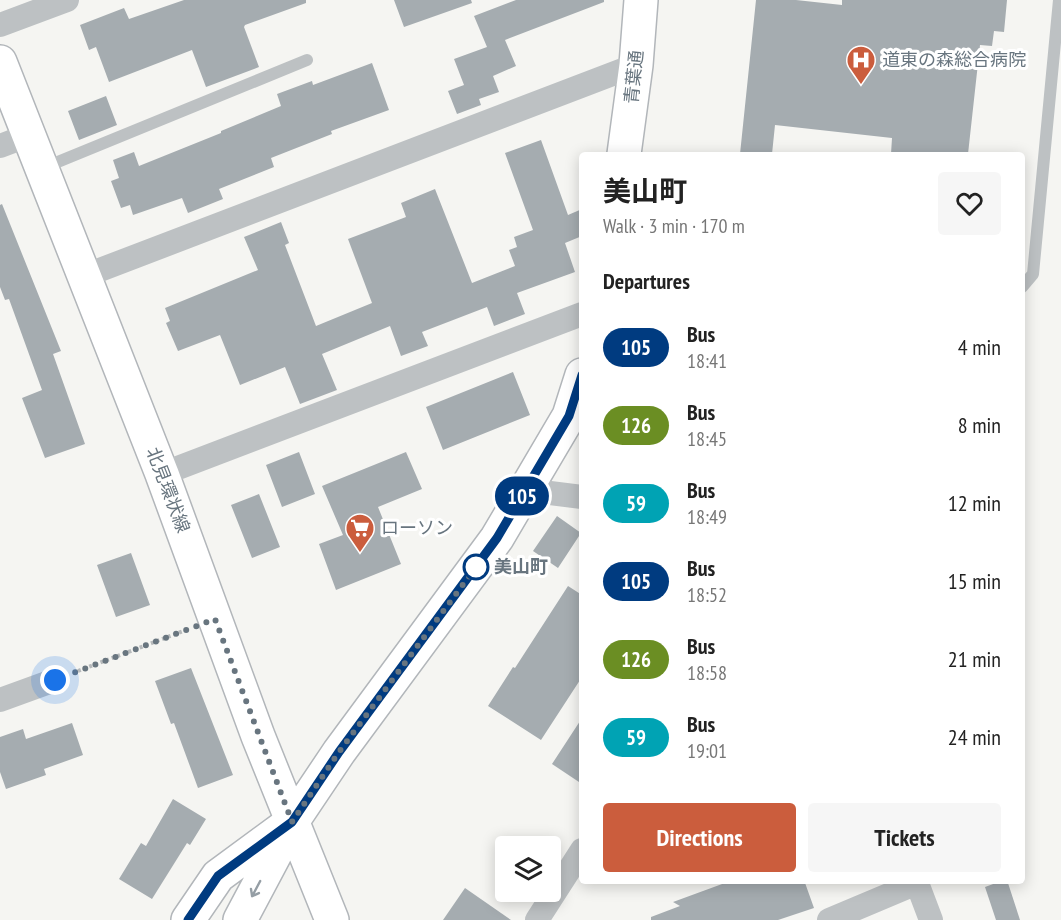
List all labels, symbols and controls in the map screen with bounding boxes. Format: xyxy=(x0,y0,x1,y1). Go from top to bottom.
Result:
hospital icon: 道東の森総合病院 xyxy=(845,44,877,86)
place label: 道東の森総合病院 xyxy=(882,48,1026,71)
street label: 青葉通 xyxy=(619,49,648,105)
text: 美山町 xyxy=(603,172,687,209)
button: heart xyxy=(938,172,1001,235)
text: Walk · 3 min · 170 m xyxy=(603,213,745,239)
text: Departures xyxy=(603,267,690,295)
text: Bus xyxy=(687,320,715,348)
text: 4 min xyxy=(958,333,1001,361)
text: 105 xyxy=(621,334,651,361)
text: 18:41 xyxy=(687,348,727,374)
text: Bus xyxy=(687,398,715,426)
text: 8 min xyxy=(958,411,1001,439)
text: 126 xyxy=(621,412,651,439)
text: 18:45 xyxy=(687,426,727,452)
street label: 北見環状線 xyxy=(142,444,195,536)
line badge: 105 xyxy=(488,476,556,516)
text: Bus xyxy=(687,476,715,504)
text: 105 xyxy=(507,483,537,510)
text: 12 min xyxy=(948,489,1001,517)
text: 59 xyxy=(626,490,646,517)
text: 18:49 xyxy=(687,504,727,530)
supermarket icon: ローソン xyxy=(344,512,376,554)
place label: ローソン xyxy=(381,516,453,539)
marker: 美山町 xyxy=(463,554,489,580)
text: Bus xyxy=(687,554,715,582)
place label: 美山町 xyxy=(494,555,548,578)
text: 15 min xyxy=(948,567,1001,595)
text: 105 xyxy=(621,568,651,595)
text: 18:52 xyxy=(687,582,727,608)
text: Bus xyxy=(687,632,715,660)
text: 21 min xyxy=(948,645,1001,673)
text: 126 xyxy=(621,646,651,673)
text: 18:58 xyxy=(687,660,727,686)
your location xyxy=(40,665,70,695)
text: Bus xyxy=(687,710,715,738)
text: 24 min xyxy=(948,723,1001,751)
text: 59 xyxy=(626,724,646,751)
text: 19:01 xyxy=(687,738,727,764)
button: Directions xyxy=(603,803,796,872)
button: Tickets xyxy=(808,803,1001,872)
map controls xyxy=(495,836,561,902)
button: layers xyxy=(495,836,561,902)
one-way arrow xyxy=(250,880,261,898)

